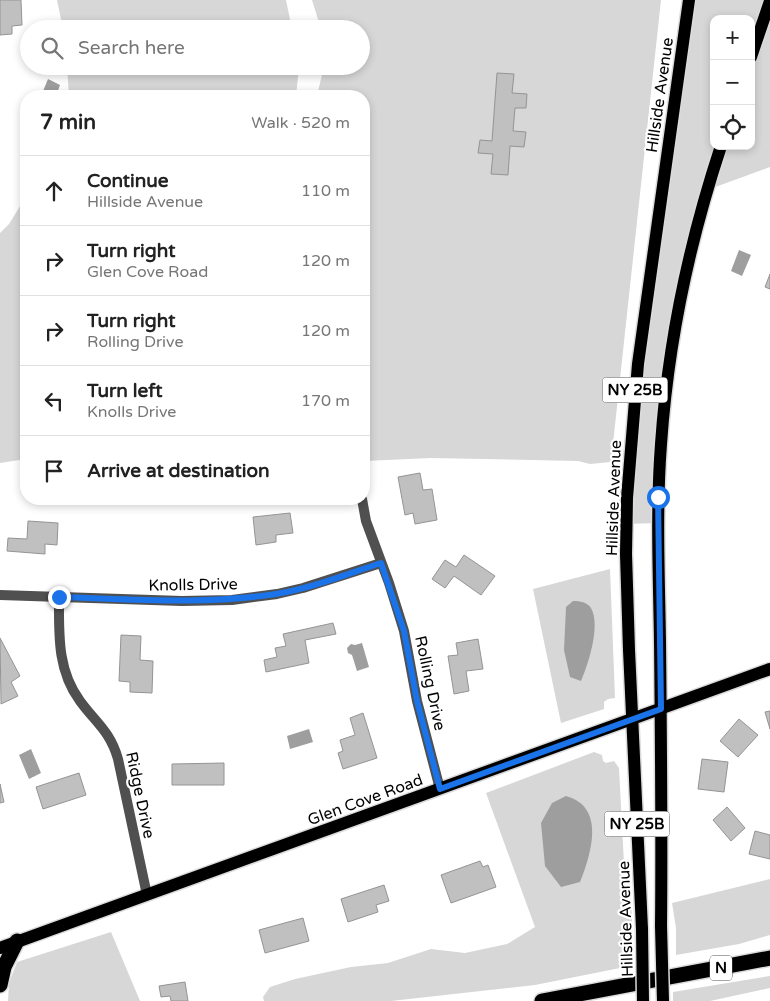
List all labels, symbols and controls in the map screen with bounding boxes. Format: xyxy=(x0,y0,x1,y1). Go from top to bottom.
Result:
map controls xyxy=(710,15,755,150)
button: + xyxy=(710,15,755,60)
search box xyxy=(20,20,370,75)
icon: search xyxy=(38,34,66,62)
street label: Hillside Avenue xyxy=(642,36,678,154)
text: Search here xyxy=(78,37,185,59)
button: − xyxy=(710,60,755,105)
button: locate xyxy=(710,105,755,150)
text: 7 min xyxy=(40,110,96,135)
text: Walk · 520 m xyxy=(251,113,350,133)
text: Continue xyxy=(87,170,169,192)
icon: ahead xyxy=(40,177,68,205)
text: 110 m xyxy=(301,181,350,201)
text: Hillside Avenue xyxy=(87,192,203,212)
text: Turn right xyxy=(87,240,175,262)
icon: right xyxy=(40,247,68,275)
text: 120 m xyxy=(301,251,350,271)
text: Glen Cove Road xyxy=(87,262,208,282)
text: Turn right xyxy=(87,310,175,332)
icon: right xyxy=(40,317,68,345)
text: 120 m xyxy=(301,321,350,341)
text: Rolling Drive xyxy=(87,332,183,352)
road number: NY 25B xyxy=(602,378,668,402)
text: Turn left xyxy=(87,380,163,402)
icon: left xyxy=(40,387,68,415)
text: 170 m xyxy=(301,391,350,411)
text: Knolls Drive xyxy=(87,402,176,422)
street label: Hillside Avenue xyxy=(602,440,626,556)
icon: arrive xyxy=(40,457,68,485)
text: Arrive at destination xyxy=(87,460,270,482)
route start xyxy=(647,486,670,509)
street label: Knolls Drive xyxy=(148,574,238,596)
route end xyxy=(48,586,71,609)
street label: Rolling Drive xyxy=(410,634,450,732)
street label: Ridge Drive xyxy=(121,750,159,840)
street label: Glen Cove Road xyxy=(305,770,426,830)
road number: NY 25B xyxy=(604,812,670,836)
street label: Hillside Avenue xyxy=(614,861,638,977)
road number: N xyxy=(710,956,732,980)

